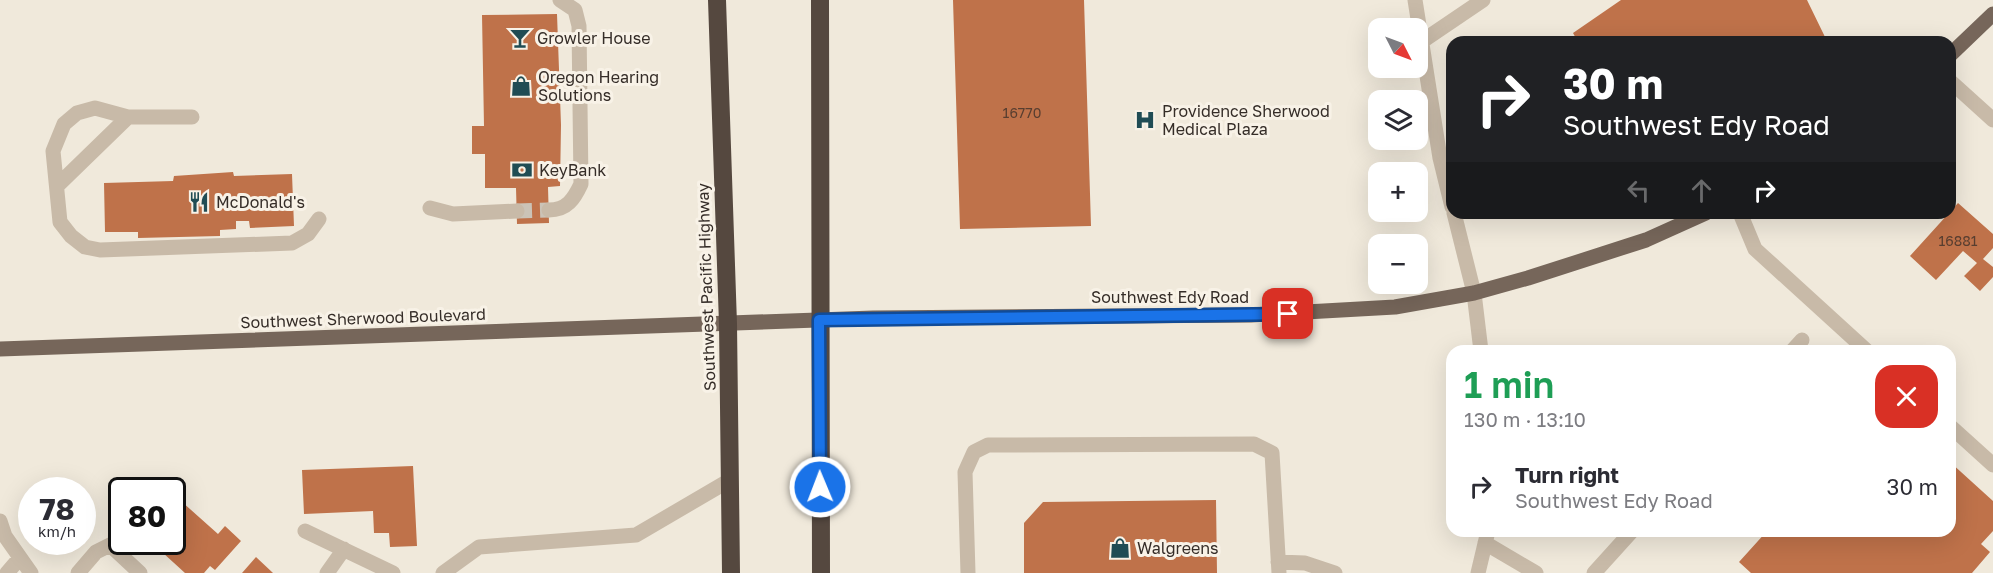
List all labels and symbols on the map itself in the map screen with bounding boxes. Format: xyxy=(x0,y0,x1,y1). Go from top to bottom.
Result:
north arrow xyxy=(1368,18,1428,78)
bar icon: Growler House xyxy=(508,26,532,50)
place label: Growler House xyxy=(537,28,650,48)
place label: Oregon Hearing Solutions xyxy=(538,67,659,105)
shop icon: Oregon Hearing Solutions xyxy=(509,74,533,98)
place label: Providence Sherwood Medical Plaza xyxy=(1162,101,1330,139)
house number: 16770 xyxy=(1003,104,1041,121)
hospital icon: Providence Sherwood Medical Plaza xyxy=(1133,108,1157,132)
bank icon: KeyBank xyxy=(510,158,534,182)
place label: KeyBank xyxy=(539,160,606,180)
street label: Southwest Pacific Highway xyxy=(692,183,720,391)
restaurant icon: McDonald's xyxy=(187,190,211,214)
place label: McDonald's xyxy=(216,192,305,212)
house number: 16881 xyxy=(1938,232,1978,249)
street label: Southwest Edy Road xyxy=(1091,287,1249,307)
pin xyxy=(1262,288,1313,339)
street label: Southwest Sherwood Boulevard xyxy=(240,304,486,332)
position arrow xyxy=(788,455,852,519)
speed limit sign: 80 xyxy=(108,477,186,555)
shop icon: Walgreens xyxy=(1108,536,1132,560)
place label: Walgreens xyxy=(1137,538,1219,558)

